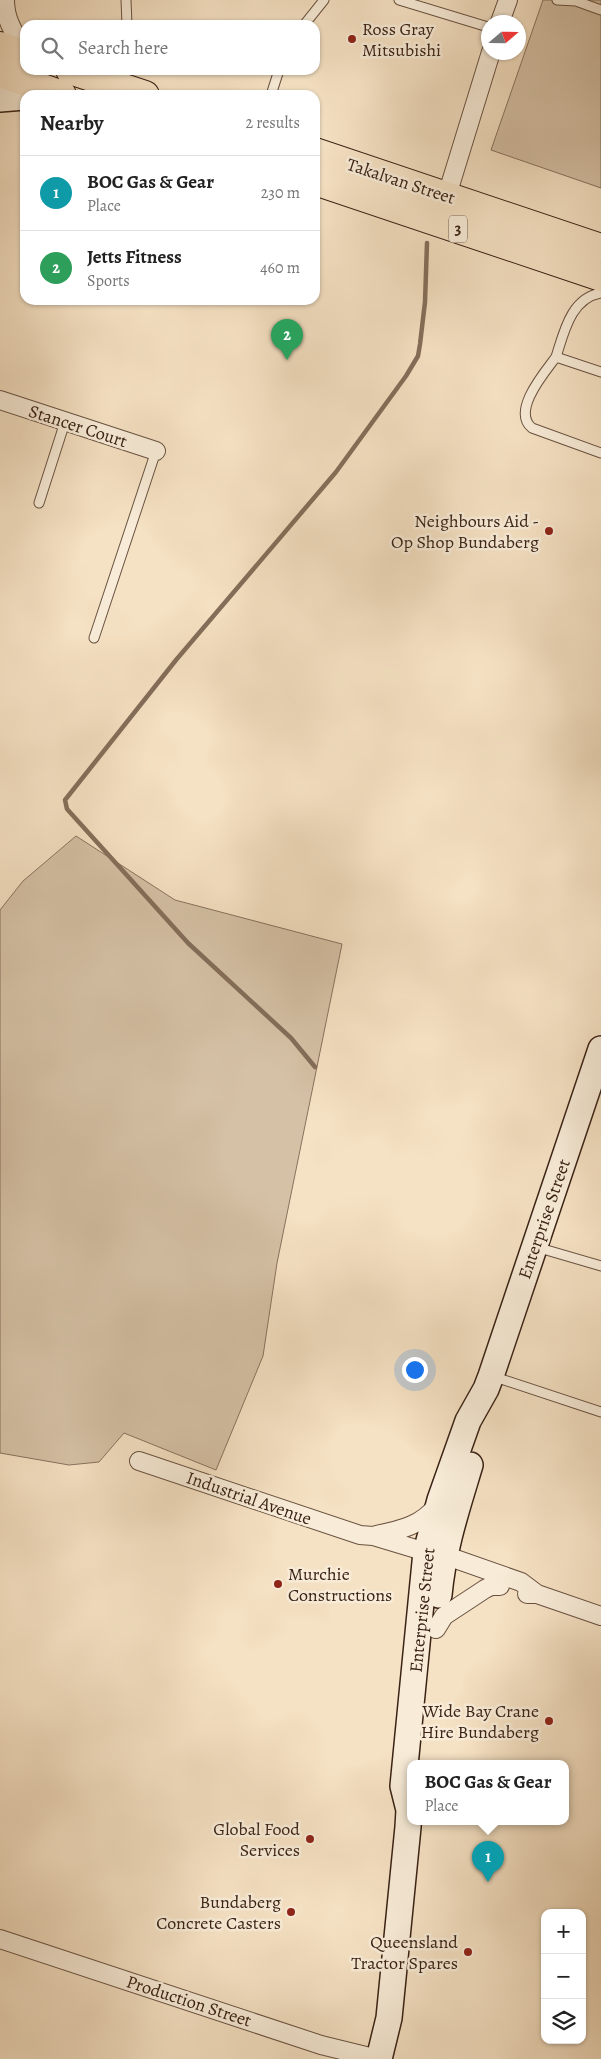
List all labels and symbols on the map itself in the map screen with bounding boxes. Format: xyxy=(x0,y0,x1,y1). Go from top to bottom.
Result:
north arrow xyxy=(481,15,526,60)
place label: Ross Gray Mitsubishi xyxy=(362,17,441,62)
marker: Ross Gray Mitsubishi xyxy=(346,33,358,45)
street label: Takalvan Street xyxy=(344,152,458,210)
road number: 3 xyxy=(449,215,467,242)
pin: 2 xyxy=(271,319,303,360)
street label: Stancer Court xyxy=(26,399,130,453)
place label: Neighbours Aid - Op Shop Bundaberg xyxy=(391,509,539,554)
marker: Neighbours Aid - Op Shop Bundaberg xyxy=(543,525,555,537)
street label: Enterprise Street xyxy=(512,1156,576,1282)
your location xyxy=(402,1357,428,1383)
street label: Industrial Avenue xyxy=(183,1465,315,1531)
street label: Enterprise Street xyxy=(404,1546,440,1674)
place label: Murchie Constructions xyxy=(288,1562,392,1607)
marker: Murchie Constructions xyxy=(272,1578,284,1590)
place label: Wide Bay Crane Hire Bundaberg xyxy=(421,1699,539,1744)
marker: Wide Bay Crane Hire Bundaberg xyxy=(543,1715,555,1727)
place label: Global Food Services xyxy=(213,1817,300,1862)
marker: Global Food Services xyxy=(304,1833,316,1845)
pin: 1 xyxy=(472,1841,504,1882)
place label: Bundaberg Concrete Casters xyxy=(156,1890,281,1935)
marker: Bundaberg Concrete Casters xyxy=(285,1906,297,1918)
place label: Queensland Tractor Spares xyxy=(351,1930,458,1975)
marker: Queensland Tractor Spares xyxy=(462,1946,474,1958)
street label: Production Street xyxy=(123,1969,255,2033)

